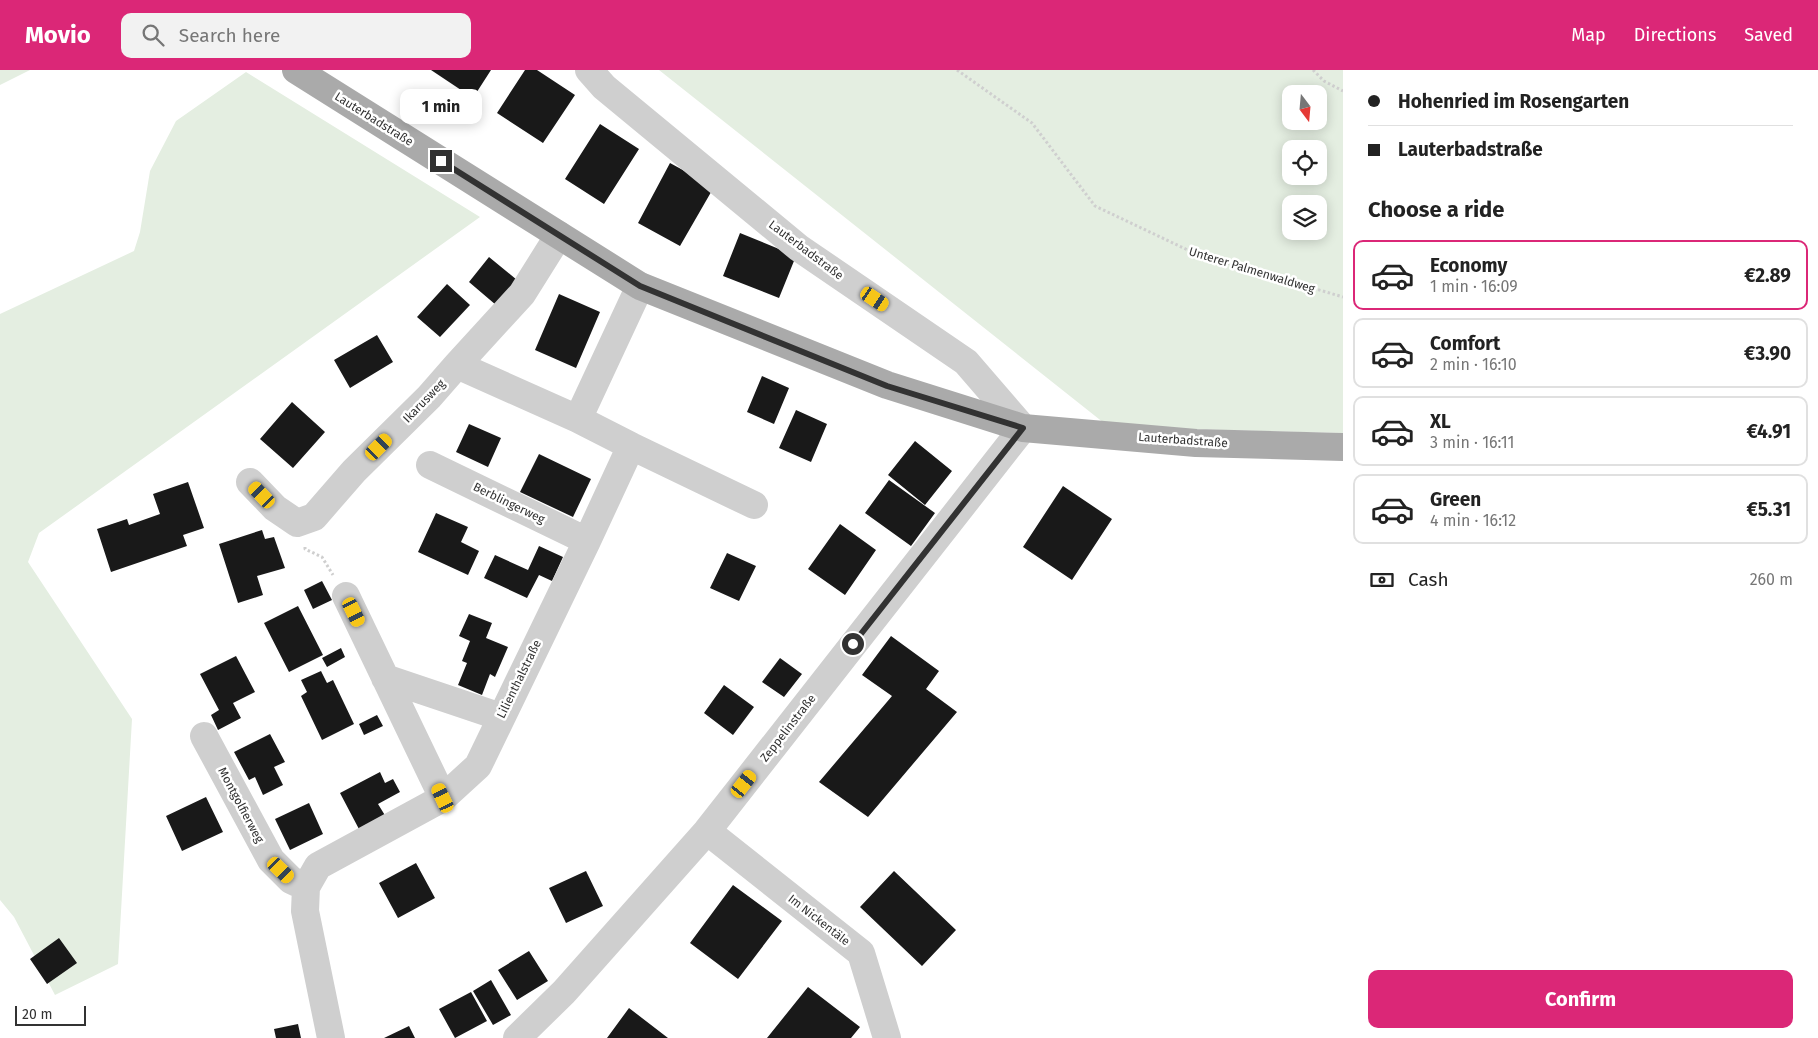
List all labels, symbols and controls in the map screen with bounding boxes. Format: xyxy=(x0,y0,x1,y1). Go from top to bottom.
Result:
search box xyxy=(121,13,471,58)
text: Movio xyxy=(25,21,91,49)
icon: search xyxy=(139,21,167,49)
text: Search here xyxy=(179,24,280,47)
text: Map xyxy=(1571,24,1606,46)
text: Directions xyxy=(1634,24,1716,46)
text: Saved xyxy=(1744,24,1793,46)
north arrow xyxy=(1282,85,1328,130)
map controls xyxy=(1282,85,1327,240)
callout: 1 min xyxy=(400,88,482,124)
street label: Lauterbadstraße xyxy=(332,89,416,149)
text: Hohenried im Rosengarten xyxy=(1398,90,1629,113)
text: 1 min xyxy=(422,97,460,116)
text: Lauterbadstraße xyxy=(1398,138,1543,161)
button: locate xyxy=(1282,140,1327,185)
route end xyxy=(430,150,452,172)
button: layers xyxy=(1282,195,1327,240)
text: Choose a ride xyxy=(1368,196,1504,223)
street label: Lauterbadstraße xyxy=(766,217,846,283)
street label: Unterer Palmenwaldweg xyxy=(1187,244,1318,296)
icon: car xyxy=(1370,253,1415,298)
text: Economy xyxy=(1430,254,1507,277)
text: €2.89 xyxy=(1744,264,1791,287)
text: 1 min · 16:09 xyxy=(1430,277,1518,296)
car xyxy=(858,284,891,314)
icon: car xyxy=(1370,331,1415,376)
text: Comfort xyxy=(1430,332,1500,355)
text: €3.90 xyxy=(1744,342,1791,365)
text: 2 min · 16:10 xyxy=(1430,355,1517,374)
street label: Ikarusweg xyxy=(400,376,449,425)
icon: car xyxy=(1370,409,1415,454)
text: XL xyxy=(1430,410,1451,433)
text: €4.91 xyxy=(1746,420,1791,443)
street label: Lauterbadstraße xyxy=(1138,430,1228,450)
car xyxy=(363,431,394,463)
text: 3 min · 16:11 xyxy=(1430,433,1514,452)
car xyxy=(246,479,277,511)
street label: Berblingerweg xyxy=(471,480,548,527)
icon: car xyxy=(1370,487,1415,532)
text: Green xyxy=(1430,488,1481,511)
text: €5.31 xyxy=(1746,498,1791,521)
text: 4 min · 16:12 xyxy=(1430,511,1516,530)
icon: cash xyxy=(1368,566,1396,594)
text: Cash xyxy=(1408,568,1449,591)
text: 260 m xyxy=(1750,570,1793,589)
car xyxy=(340,595,367,629)
route start xyxy=(842,633,864,655)
street label: Lilienthalstraße xyxy=(494,638,544,720)
street label: Zeppelinstraße xyxy=(757,692,819,764)
street label: Montgolfierweg xyxy=(215,765,267,846)
car xyxy=(728,768,759,800)
car xyxy=(429,781,456,815)
car xyxy=(264,854,297,886)
street label: Im Nickentäle xyxy=(785,892,853,948)
button: Confirm xyxy=(1368,970,1793,1028)
scale bar xyxy=(15,1003,86,1026)
text: 20 m xyxy=(22,1006,52,1023)

